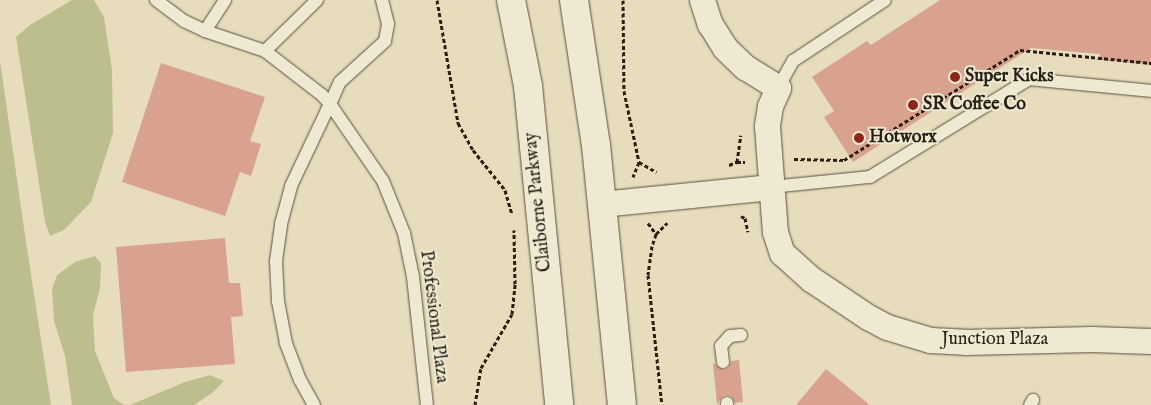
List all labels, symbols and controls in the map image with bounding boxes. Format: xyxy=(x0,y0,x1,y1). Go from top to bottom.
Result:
place label: Super Kicks xyxy=(965,66,1054,88)
marker: Super Kicks xyxy=(949,71,961,83)
place label: SR Coffee Co xyxy=(923,94,1026,116)
marker: SR Coffee Co xyxy=(907,99,919,111)
place label: Hotworx xyxy=(869,127,937,149)
street label: Claiborne Parkway xyxy=(521,131,557,273)
marker: Hotworx xyxy=(853,132,865,144)
street label: Professional Plaza xyxy=(414,249,452,385)
street label: Junction Plaza xyxy=(942,329,1048,351)

